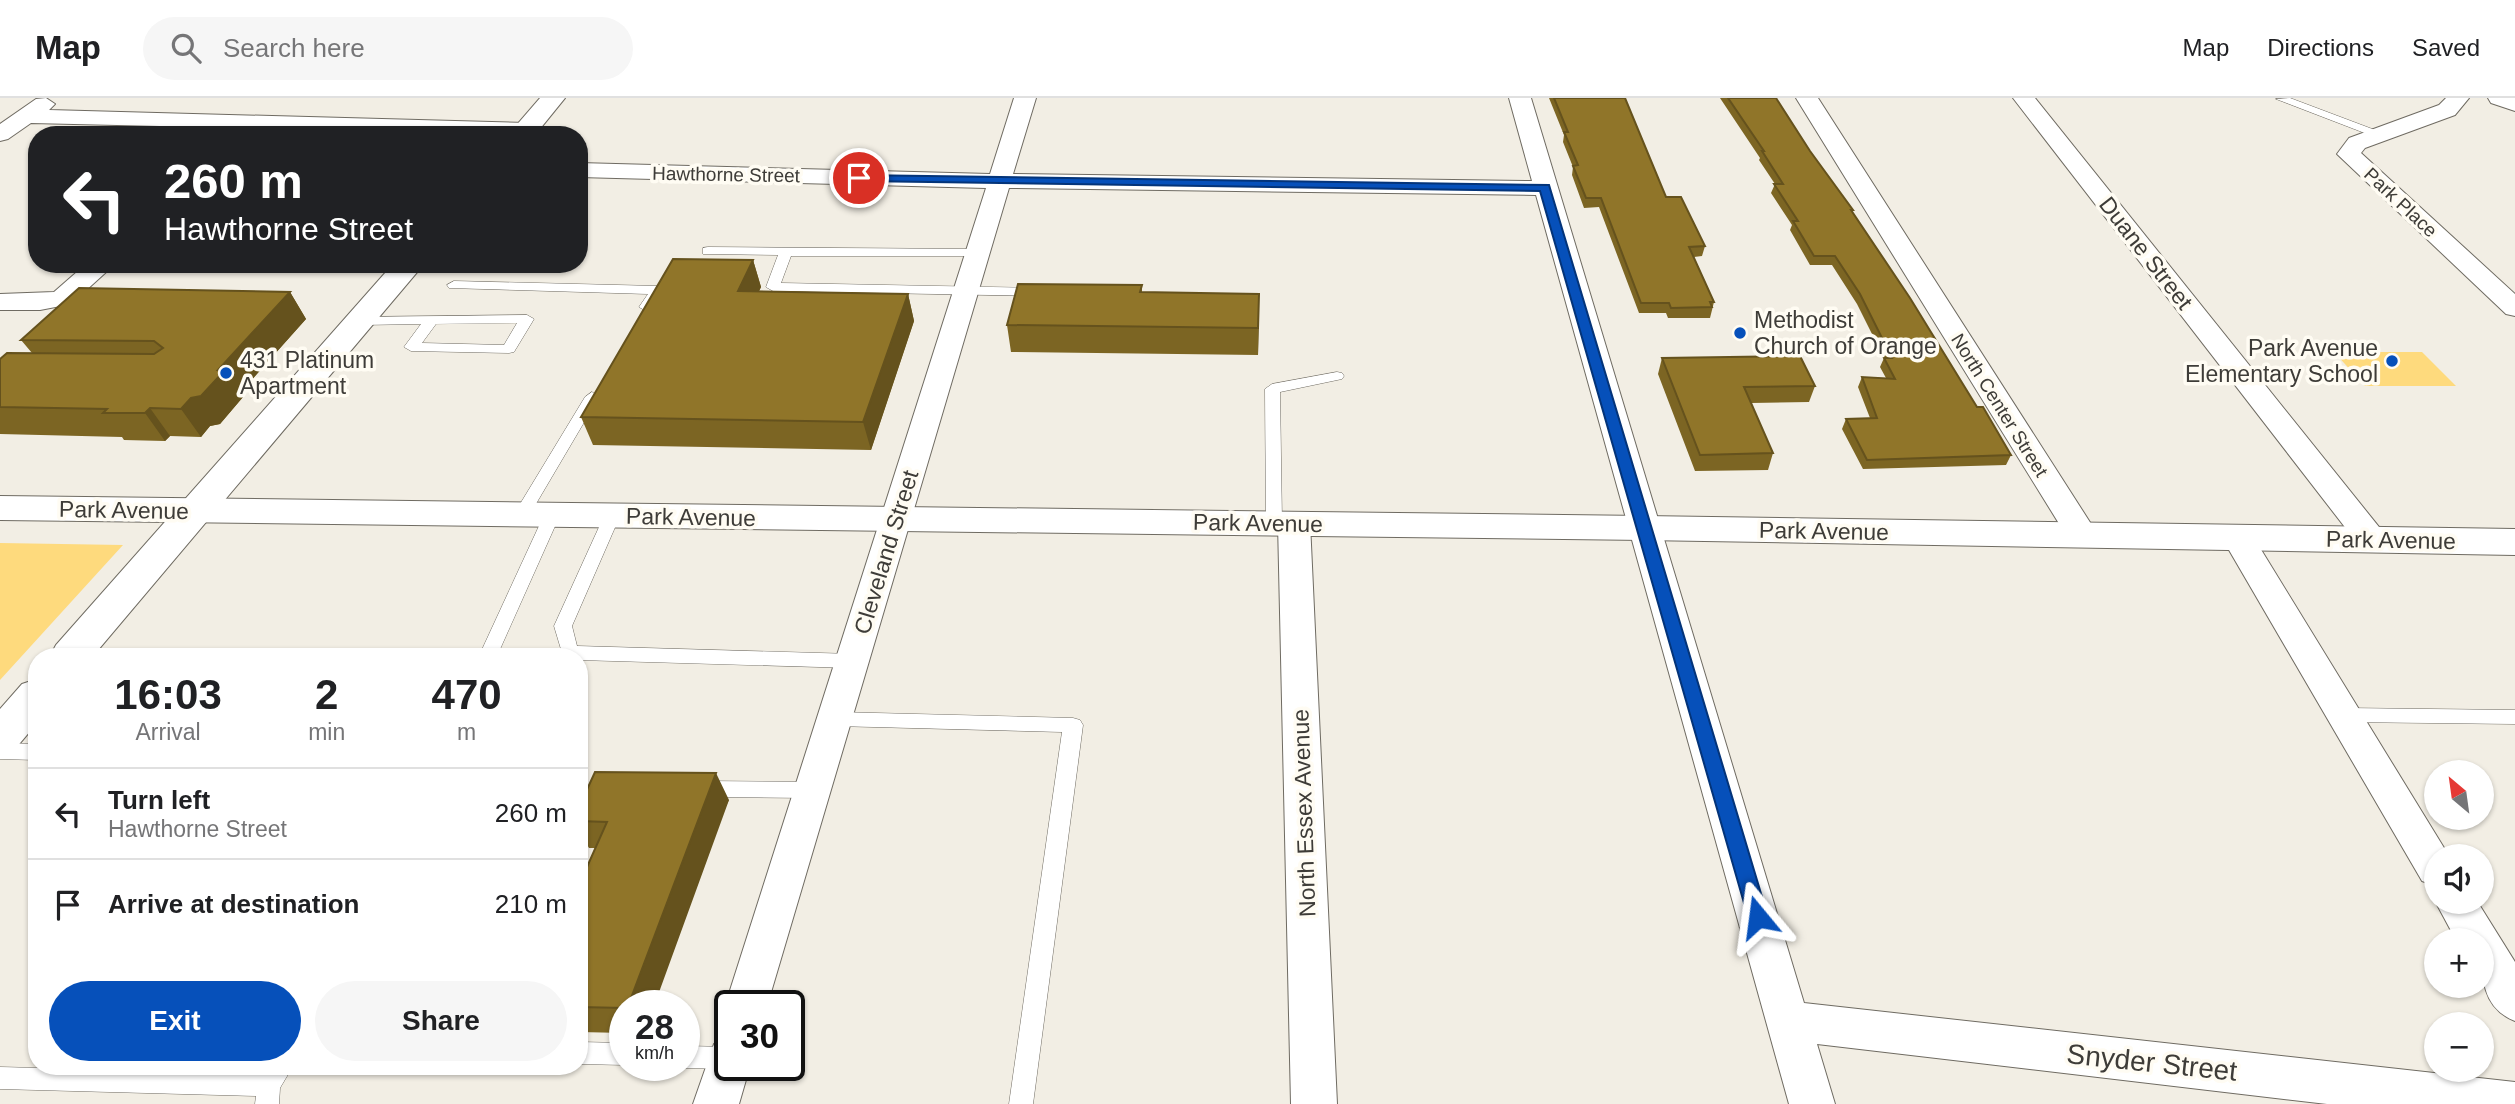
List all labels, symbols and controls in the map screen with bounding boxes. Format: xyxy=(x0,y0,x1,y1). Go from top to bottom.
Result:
search box xyxy=(143,17,633,80)
text: Map xyxy=(35,29,101,66)
icon: search xyxy=(167,29,205,67)
text: Search here xyxy=(223,33,365,63)
text: Map xyxy=(2183,34,2229,61)
text: Directions xyxy=(2267,34,2374,61)
text: Saved xyxy=(2412,34,2480,61)
pin xyxy=(829,148,889,208)
icon: left xyxy=(49,154,140,245)
text: 260 m xyxy=(164,154,303,208)
icon: arrive xyxy=(840,159,878,197)
street label: Hawthorne Street xyxy=(652,163,801,186)
street label: Park Place xyxy=(2360,163,2441,241)
street label: Duane Street xyxy=(2094,192,2198,315)
text: Hawthorne Street xyxy=(164,211,413,247)
place label: Methodist Church of Orange xyxy=(1754,307,1937,359)
marker: Methodist Church of Orange xyxy=(1732,325,1748,341)
street label: North Center Street xyxy=(1947,330,2053,481)
place label: Park Avenue Elementary School xyxy=(2185,335,2378,387)
place label: 431 Platinum Apartment xyxy=(240,347,374,399)
marker: Park Avenue Elementary School xyxy=(2384,353,2400,369)
marker: 431 Platinum Apartment xyxy=(218,365,234,381)
street label: Cleveland Street xyxy=(849,466,923,637)
street label: Park Avenue xyxy=(59,496,189,524)
street label: Park Avenue xyxy=(626,503,756,531)
street label: Park Avenue xyxy=(1193,509,1323,537)
street label: Park Avenue xyxy=(1759,517,1889,545)
street label: Park Avenue xyxy=(2326,526,2456,554)
text: 16:03 xyxy=(114,671,222,718)
text: 2 xyxy=(315,671,338,718)
text: 470 xyxy=(432,671,502,718)
street label: North Essex Avenue xyxy=(1287,709,1321,917)
text: Arrival xyxy=(135,719,201,745)
text: min xyxy=(308,719,345,745)
text: m xyxy=(457,719,476,745)
north arrow xyxy=(2424,760,2494,830)
map controls xyxy=(2424,760,2494,1082)
text: Turn left xyxy=(108,785,210,815)
icon: left xyxy=(49,795,87,833)
text: 260 m xyxy=(495,798,567,828)
text: Hawthorne Street xyxy=(108,816,287,842)
button: sound xyxy=(2424,844,2494,914)
position arrow xyxy=(1721,880,1795,954)
icon: arrive xyxy=(49,886,87,924)
text: Arrive at destination xyxy=(108,889,359,919)
text: 210 m xyxy=(495,889,567,919)
button: + xyxy=(2424,928,2494,998)
button: Exit xyxy=(49,981,301,1061)
button: Share xyxy=(315,981,567,1061)
speed limit sign: 30 xyxy=(714,990,805,1081)
text: 28 xyxy=(635,1007,674,1046)
button: − xyxy=(2424,1012,2494,1082)
street label: Snyder Street xyxy=(2065,1038,2239,1087)
text: km/h xyxy=(635,1043,674,1063)

